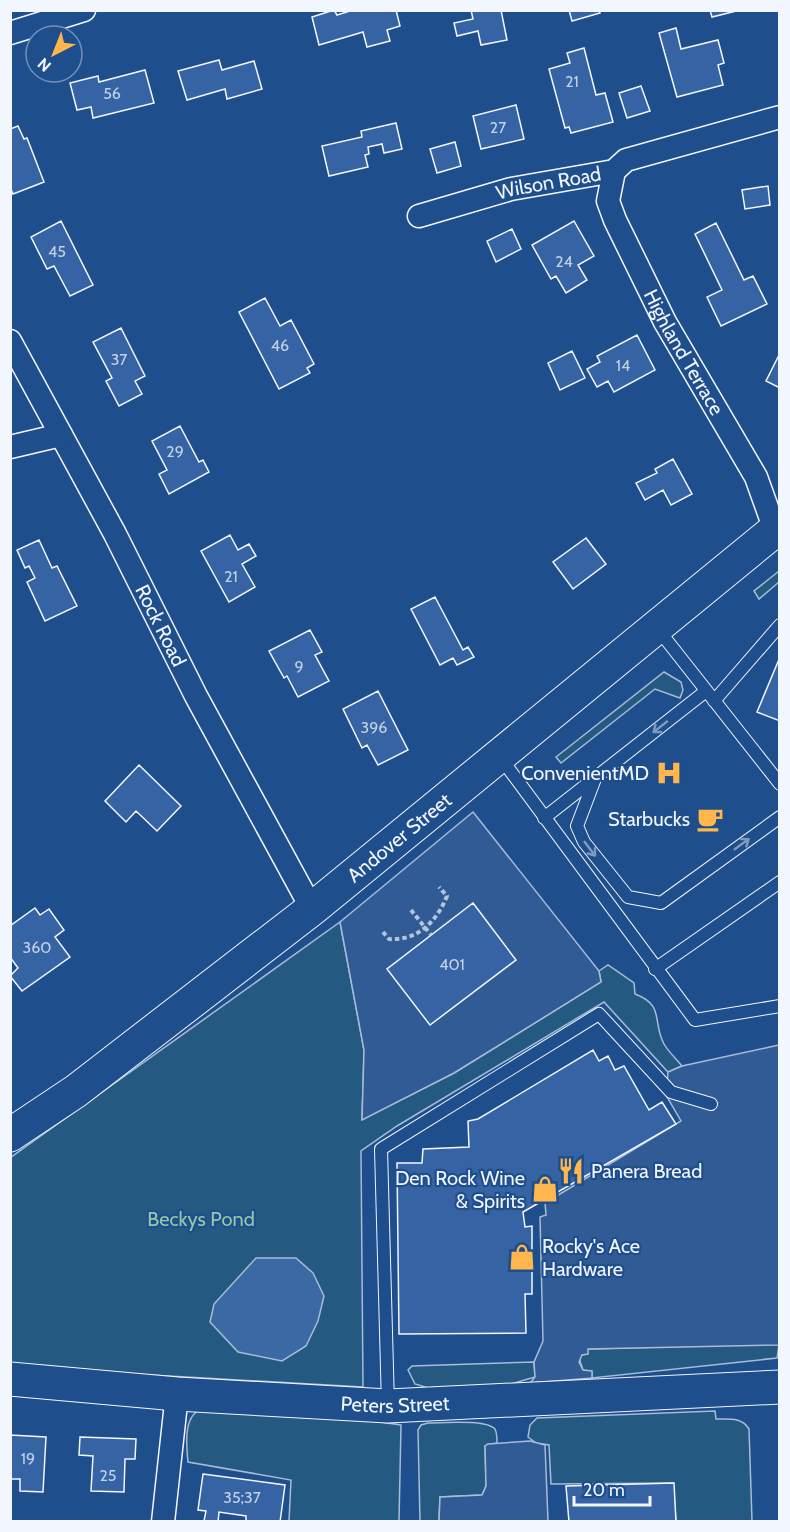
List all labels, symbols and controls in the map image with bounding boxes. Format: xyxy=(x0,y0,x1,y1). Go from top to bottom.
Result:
north arrow xyxy=(24,24,84,84)
text: N xyxy=(34,54,55,76)
house number: 21 xyxy=(565,72,579,91)
house number: 56 xyxy=(103,84,121,103)
house number: 27 xyxy=(490,118,506,137)
street label: Wilson Road xyxy=(493,161,603,205)
house number: 45 xyxy=(48,242,66,261)
house number: 24 xyxy=(555,252,573,271)
street label: Highland Terrace xyxy=(639,285,729,419)
house number: 46 xyxy=(271,336,289,355)
house number: 37 xyxy=(111,350,127,369)
house number: 14 xyxy=(616,356,630,375)
house number: 29 xyxy=(166,442,184,461)
house number: 21 xyxy=(224,567,238,586)
street label: Rock Road xyxy=(130,580,191,671)
house number: 9 xyxy=(294,657,304,676)
house number: 396 xyxy=(361,718,387,737)
one-way arrow xyxy=(652,720,668,733)
hospital icon: ConvenientMD xyxy=(654,758,684,788)
place label: ConvenientMD xyxy=(521,761,649,785)
street label: Andover Street xyxy=(342,788,456,887)
cafe icon: Starbucks xyxy=(695,804,725,834)
place label: Starbucks xyxy=(608,807,690,831)
one-way arrow xyxy=(733,838,749,850)
one-way arrow xyxy=(583,841,596,857)
house number: 360 xyxy=(23,938,51,957)
house number: 401 xyxy=(439,955,465,974)
restaurant icon: Panera Bread xyxy=(556,1156,586,1186)
place label: Panera Bread xyxy=(591,1159,702,1183)
place label: Den Rock Wine & Spirits xyxy=(395,1166,525,1213)
shop icon: Den Rock Wine & Spirits xyxy=(530,1174,560,1204)
park label: Beckys Pond xyxy=(147,1207,255,1231)
place label: Rocky's Ace Hardware xyxy=(542,1234,640,1281)
shop icon: Rocky's Ace Hardware xyxy=(507,1242,537,1272)
street label: Peters Street xyxy=(340,1391,450,1418)
house number: 19 xyxy=(21,1449,35,1468)
house number: 25 xyxy=(99,1466,117,1485)
scale bar xyxy=(574,1469,650,1507)
text: 20 m xyxy=(583,1479,625,1501)
house number: 35;37 xyxy=(223,1488,261,1507)

